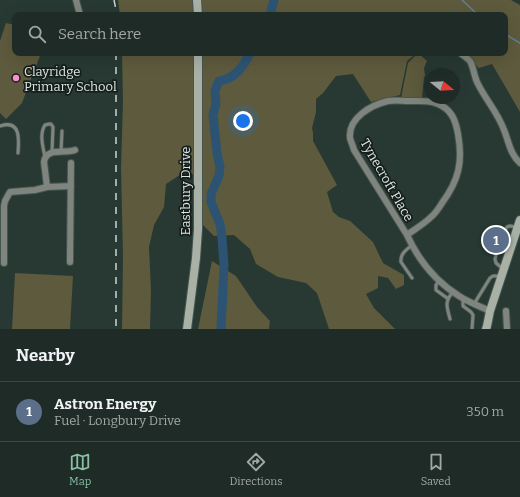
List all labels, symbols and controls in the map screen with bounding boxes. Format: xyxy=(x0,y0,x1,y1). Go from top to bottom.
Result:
search box xyxy=(12,12,508,56)
icon: search xyxy=(26,23,48,45)
text: Search here xyxy=(58,25,141,43)
place label: Clayridge Primary School xyxy=(24,64,117,94)
north arrow xyxy=(424,68,460,104)
marker: Clayridge Primary School xyxy=(11,73,21,83)
your location xyxy=(233,111,253,131)
street label: Tynecroft Place xyxy=(357,136,417,224)
street label: Eastbury Drive xyxy=(178,147,193,235)
pin: 1 xyxy=(483,225,509,255)
text: Nearby xyxy=(16,345,75,366)
text: Astron Energy xyxy=(54,395,156,413)
text: 1 xyxy=(26,404,32,419)
text: 350 m xyxy=(466,404,504,419)
text: Fuel · Longbury Drive xyxy=(54,413,181,428)
tab: Map xyxy=(69,451,91,488)
tab: Directions xyxy=(230,451,282,488)
tab: Saved xyxy=(421,451,451,488)

